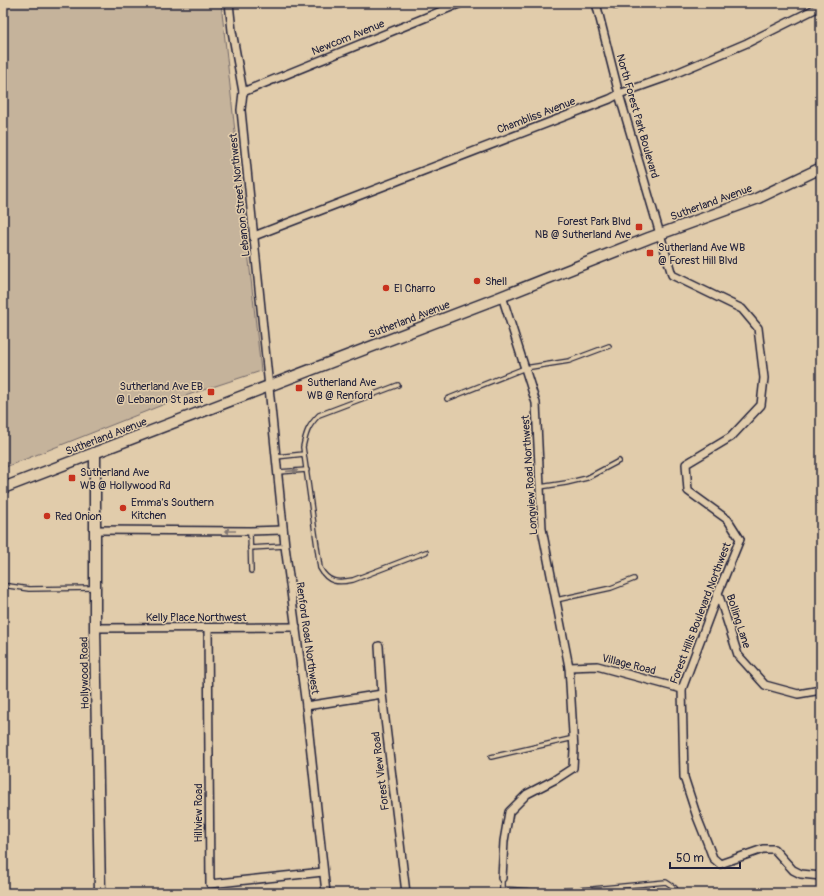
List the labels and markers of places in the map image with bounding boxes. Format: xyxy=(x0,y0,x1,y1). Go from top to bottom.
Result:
place label: Forest Park Blvd NB @ Sutherland Ave xyxy=(535,215,632,241)
marker: Forest Park Blvd NB @ Sutherland Ave xyxy=(634,222,644,232)
place label: Sutherland Ave WB @ Forest Hill Blvd xyxy=(658,241,745,267)
marker: Sutherland Ave WB @ Forest Hill Blvd xyxy=(645,248,655,258)
place label: Shell xyxy=(485,275,507,288)
marker: Shell xyxy=(472,276,482,286)
place label: El Charro xyxy=(394,282,435,295)
marker: El Charro xyxy=(381,283,391,293)
place label: Sutherland Ave WB @ Renford xyxy=(307,376,377,402)
place label: Sutherland Ave EB @ Lebanon St past xyxy=(116,380,204,406)
marker: Sutherland Ave WB @ Renford xyxy=(294,383,304,393)
marker: Sutherland Ave EB @ Lebanon St past xyxy=(206,387,216,397)
place label: Sutherland Ave WB @ Hollywood Rd xyxy=(80,466,171,492)
marker: Sutherland Ave WB @ Hollywood Rd xyxy=(67,473,77,483)
place label: Emma's Southern Kitchen xyxy=(131,496,214,522)
marker: Emma's Southern Kitchen xyxy=(118,503,128,513)
place label: Red Onion xyxy=(55,510,102,523)
marker: Red Onion xyxy=(42,511,52,521)

